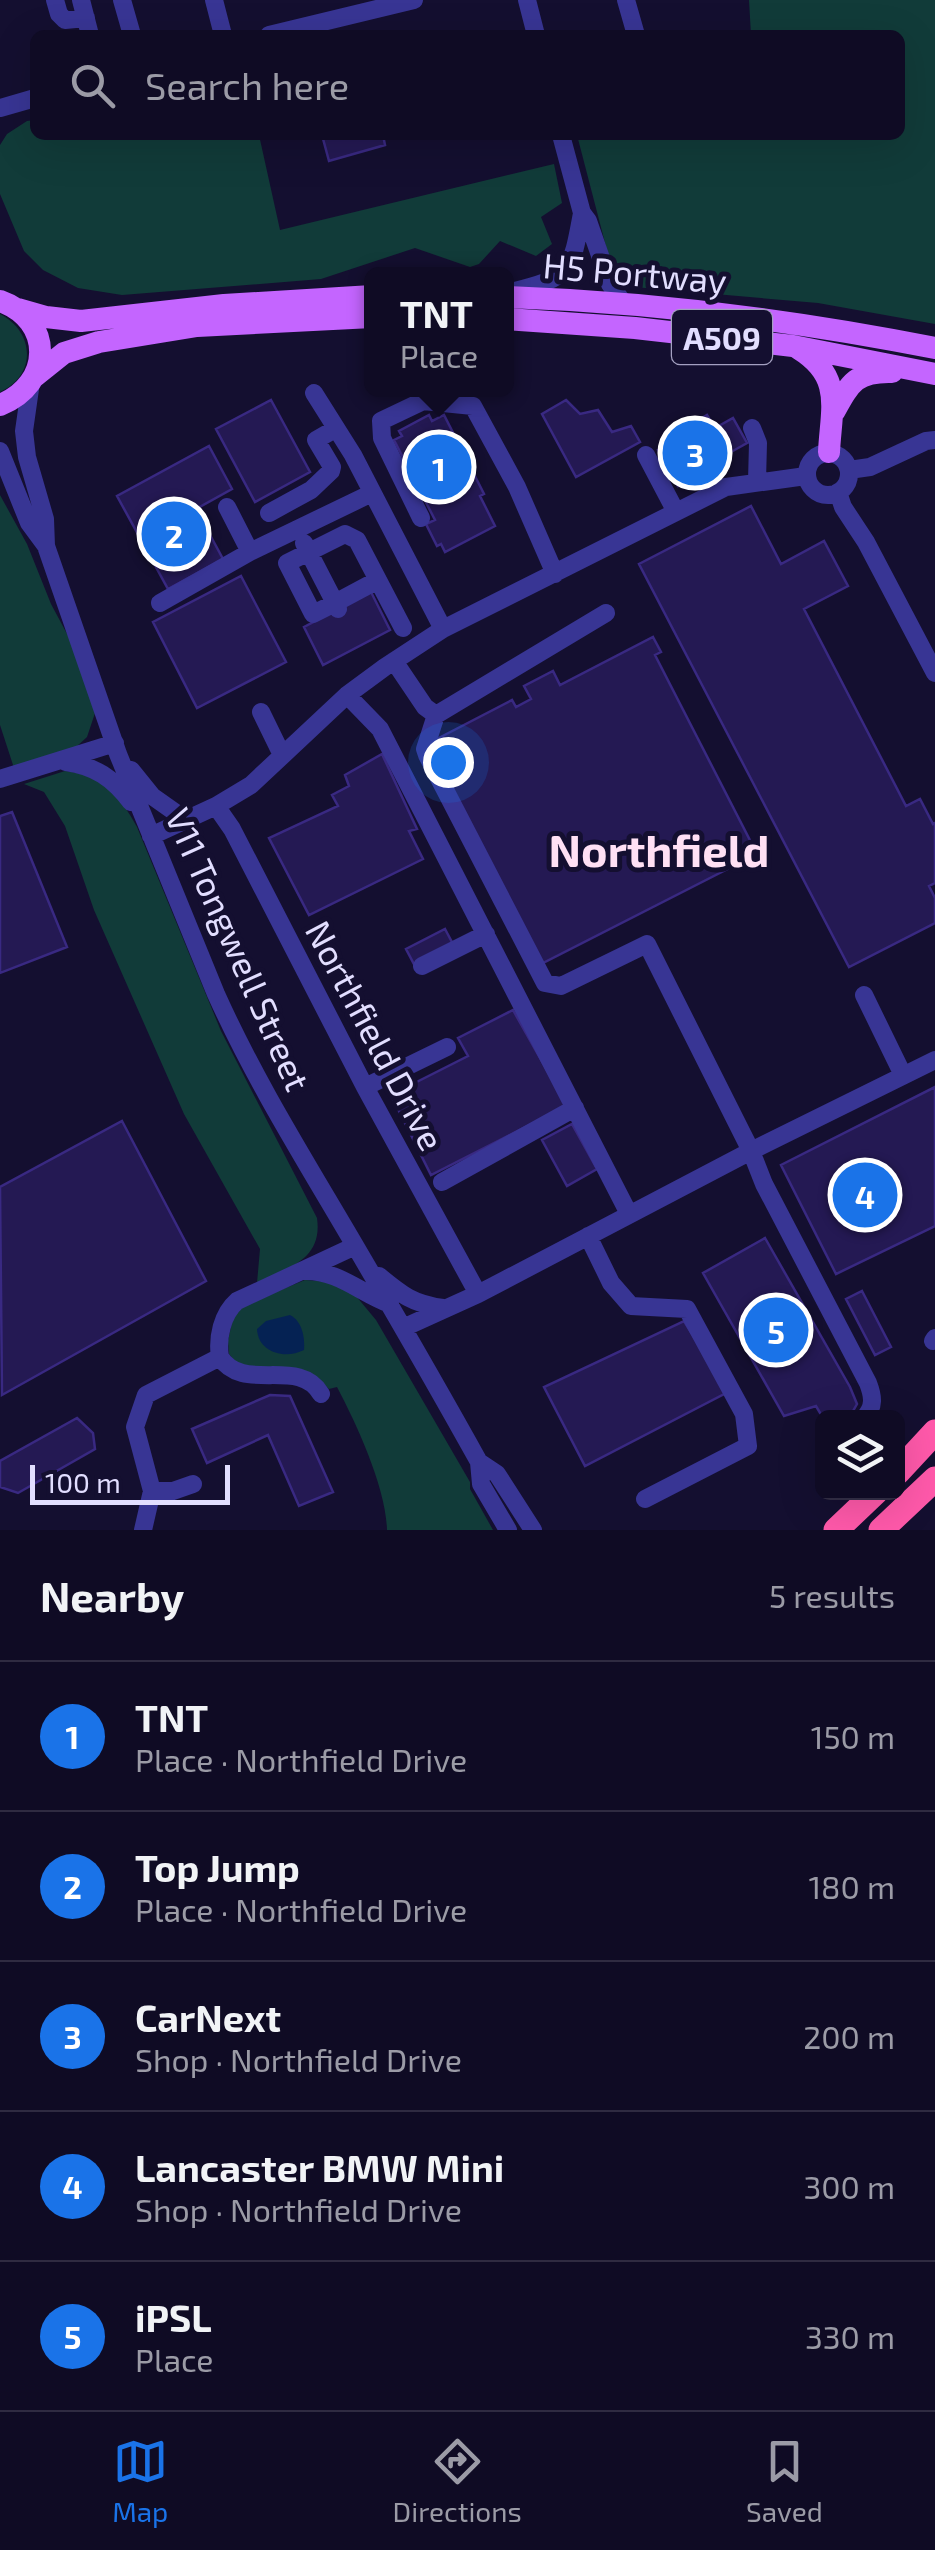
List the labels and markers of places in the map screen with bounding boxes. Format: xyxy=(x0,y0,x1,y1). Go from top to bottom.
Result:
pin: 3 xyxy=(662,416,728,490)
pin: 1 xyxy=(406,430,472,504)
pin: 2 xyxy=(142,496,206,572)
pin: 4 xyxy=(832,1158,898,1232)
pin: 5 xyxy=(744,1292,808,1368)

